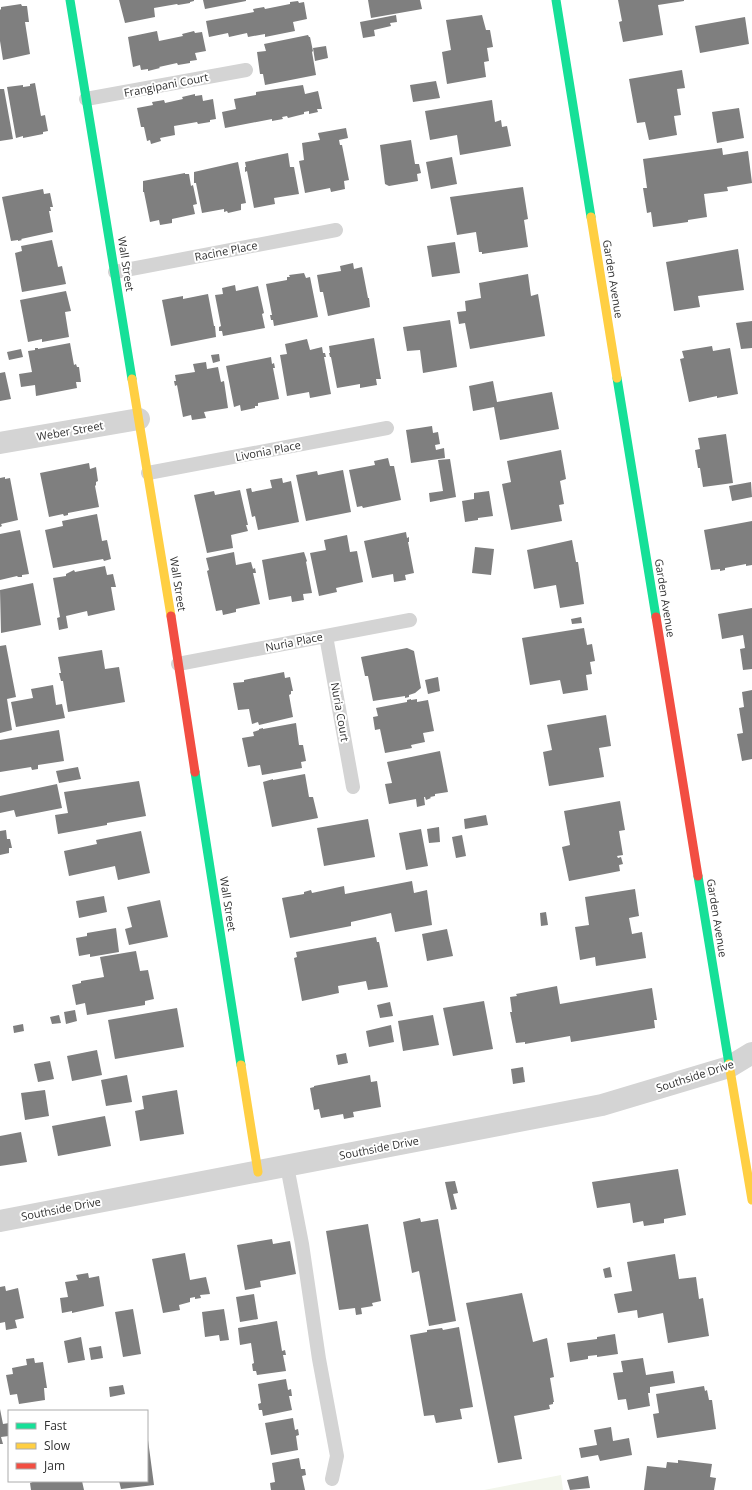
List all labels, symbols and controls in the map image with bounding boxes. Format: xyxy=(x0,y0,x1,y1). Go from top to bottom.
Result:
street label: Frangipani Court xyxy=(122,69,209,100)
street label: Wall Street xyxy=(115,235,138,293)
street label: Racine Place xyxy=(193,237,259,264)
street label: Garden Avenue xyxy=(600,239,627,319)
street label: Weber Street xyxy=(35,417,104,444)
street label: Livonia Place xyxy=(234,437,302,464)
street label: Wall Street xyxy=(167,555,190,613)
street label: Garden Avenue xyxy=(652,558,679,638)
street label: Nuria Place xyxy=(264,629,324,654)
street label: Nuria Court xyxy=(328,681,353,743)
street label: Wall Street xyxy=(217,875,240,933)
street label: Garden Avenue xyxy=(704,878,731,958)
street label: Southside Drive xyxy=(654,1056,736,1095)
street label: Southside Drive xyxy=(338,1132,420,1163)
street label: Southside Drive xyxy=(20,1193,102,1224)
legend xyxy=(8,1410,148,1482)
text: Fast xyxy=(44,1417,67,1434)
text: Slow xyxy=(44,1437,71,1454)
text: Jam xyxy=(43,1457,65,1474)

